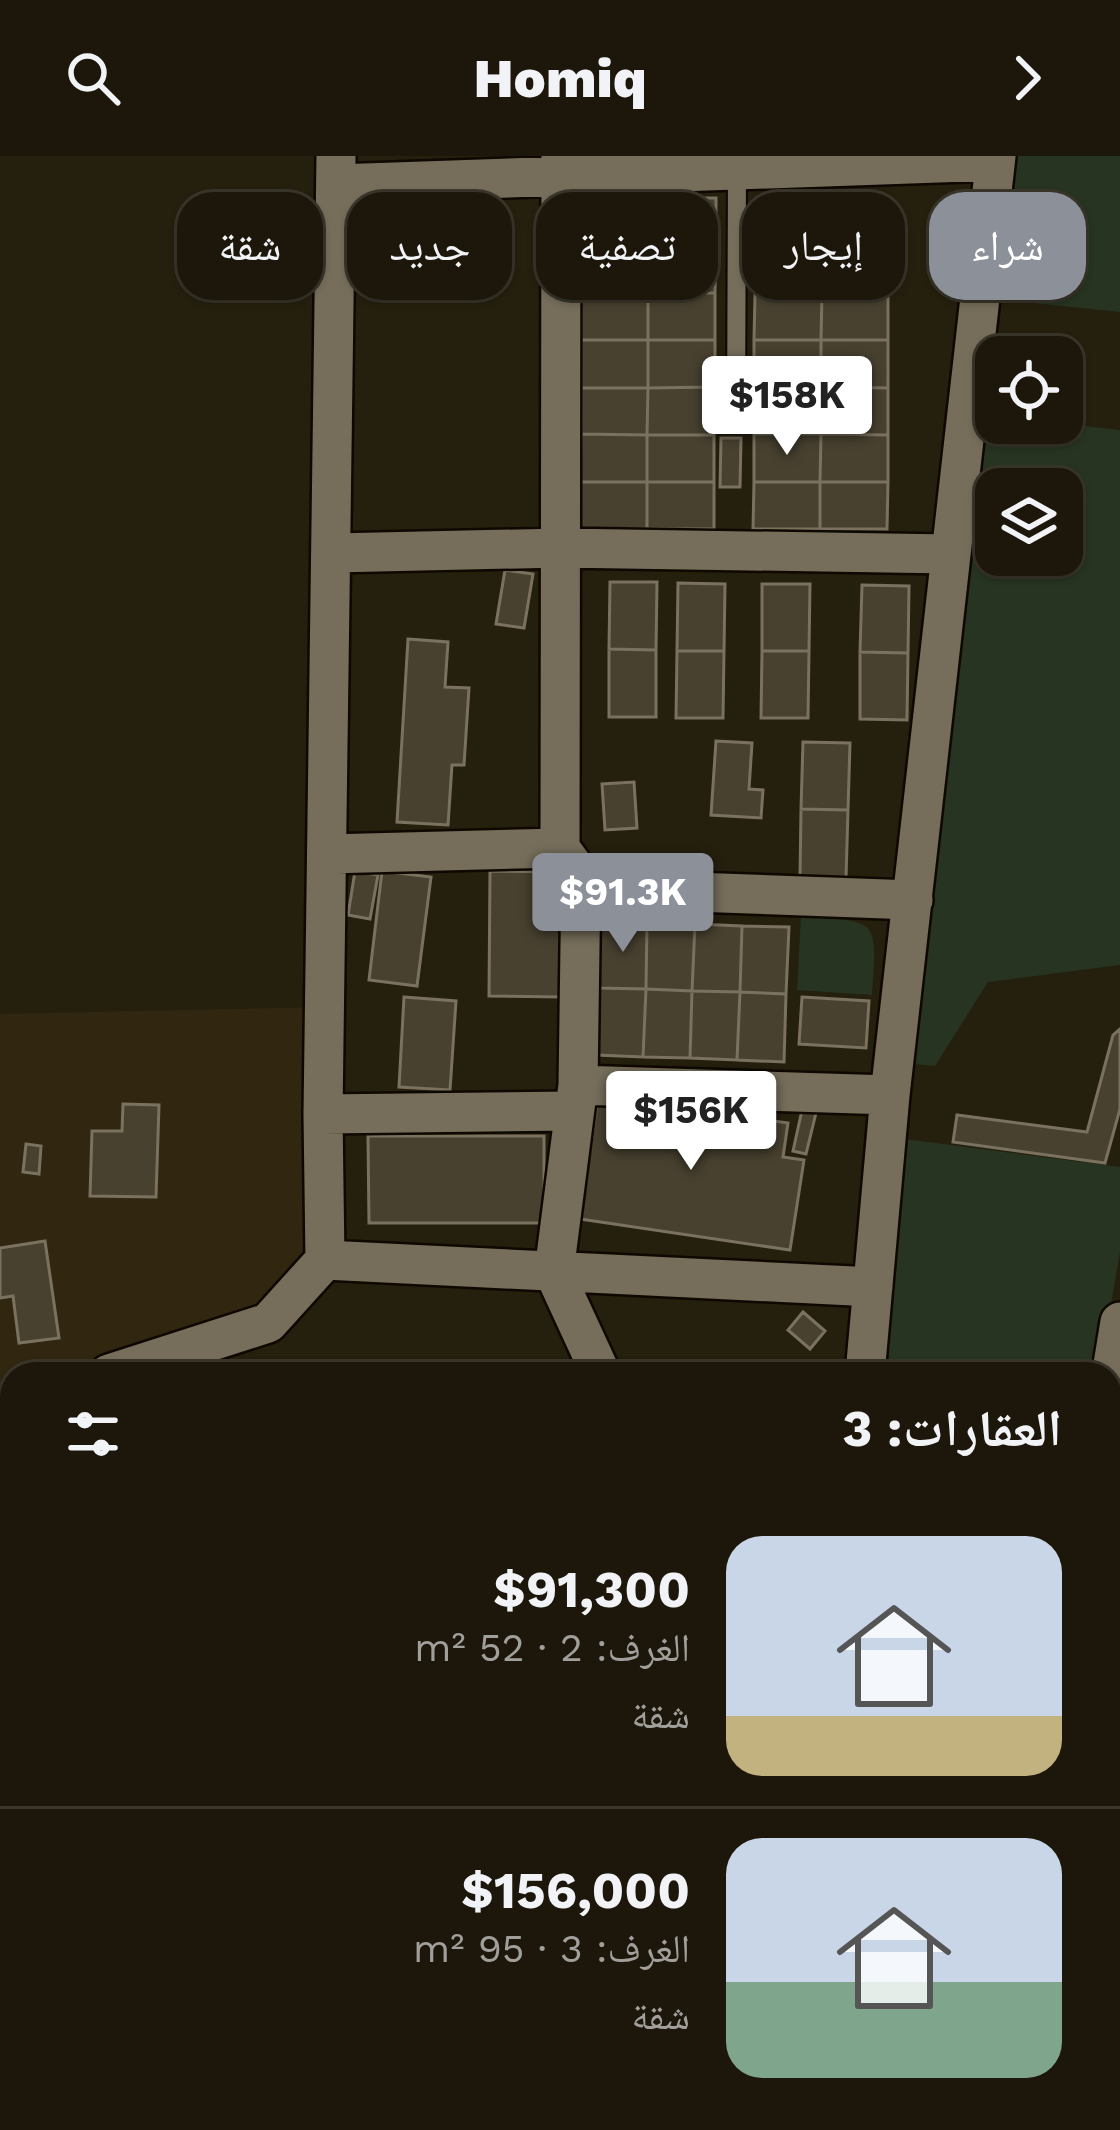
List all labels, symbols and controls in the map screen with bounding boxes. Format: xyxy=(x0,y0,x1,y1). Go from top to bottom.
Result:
icon: search xyxy=(60,45,126,111)
icon: forward xyxy=(994,45,1060,111)
text: Homiq xyxy=(473,47,647,110)
chip: شقة xyxy=(177,192,323,300)
chip: جديد xyxy=(347,192,512,300)
chip: تصفية xyxy=(536,192,718,300)
chip: إيجار xyxy=(742,192,905,300)
chip: شراء xyxy=(929,192,1086,300)
map controls xyxy=(975,336,1083,576)
button: locate xyxy=(975,336,1083,444)
pin: $158K xyxy=(703,356,871,458)
text: $158K xyxy=(729,372,845,417)
button: layers xyxy=(975,468,1083,576)
pin: $91.3K xyxy=(525,853,721,955)
text: $91.3K xyxy=(559,869,687,914)
pin: $156K xyxy=(607,1071,775,1173)
text: $156K xyxy=(633,1087,749,1132)
text: العقارات: 3 xyxy=(842,1399,1062,1458)
icon: filters xyxy=(60,1401,126,1467)
text: $91,300 xyxy=(493,1560,690,1619)
icon: home xyxy=(822,1584,966,1728)
text: الغرف: 2 · 52 m² xyxy=(414,1625,690,1670)
text: شقة xyxy=(632,1692,690,1737)
text: $156,000 xyxy=(461,1861,690,1920)
icon: home xyxy=(822,1886,966,2030)
text: الغرف: 3 · 95 m² xyxy=(413,1926,690,1971)
text: شقة xyxy=(632,1993,690,2038)

